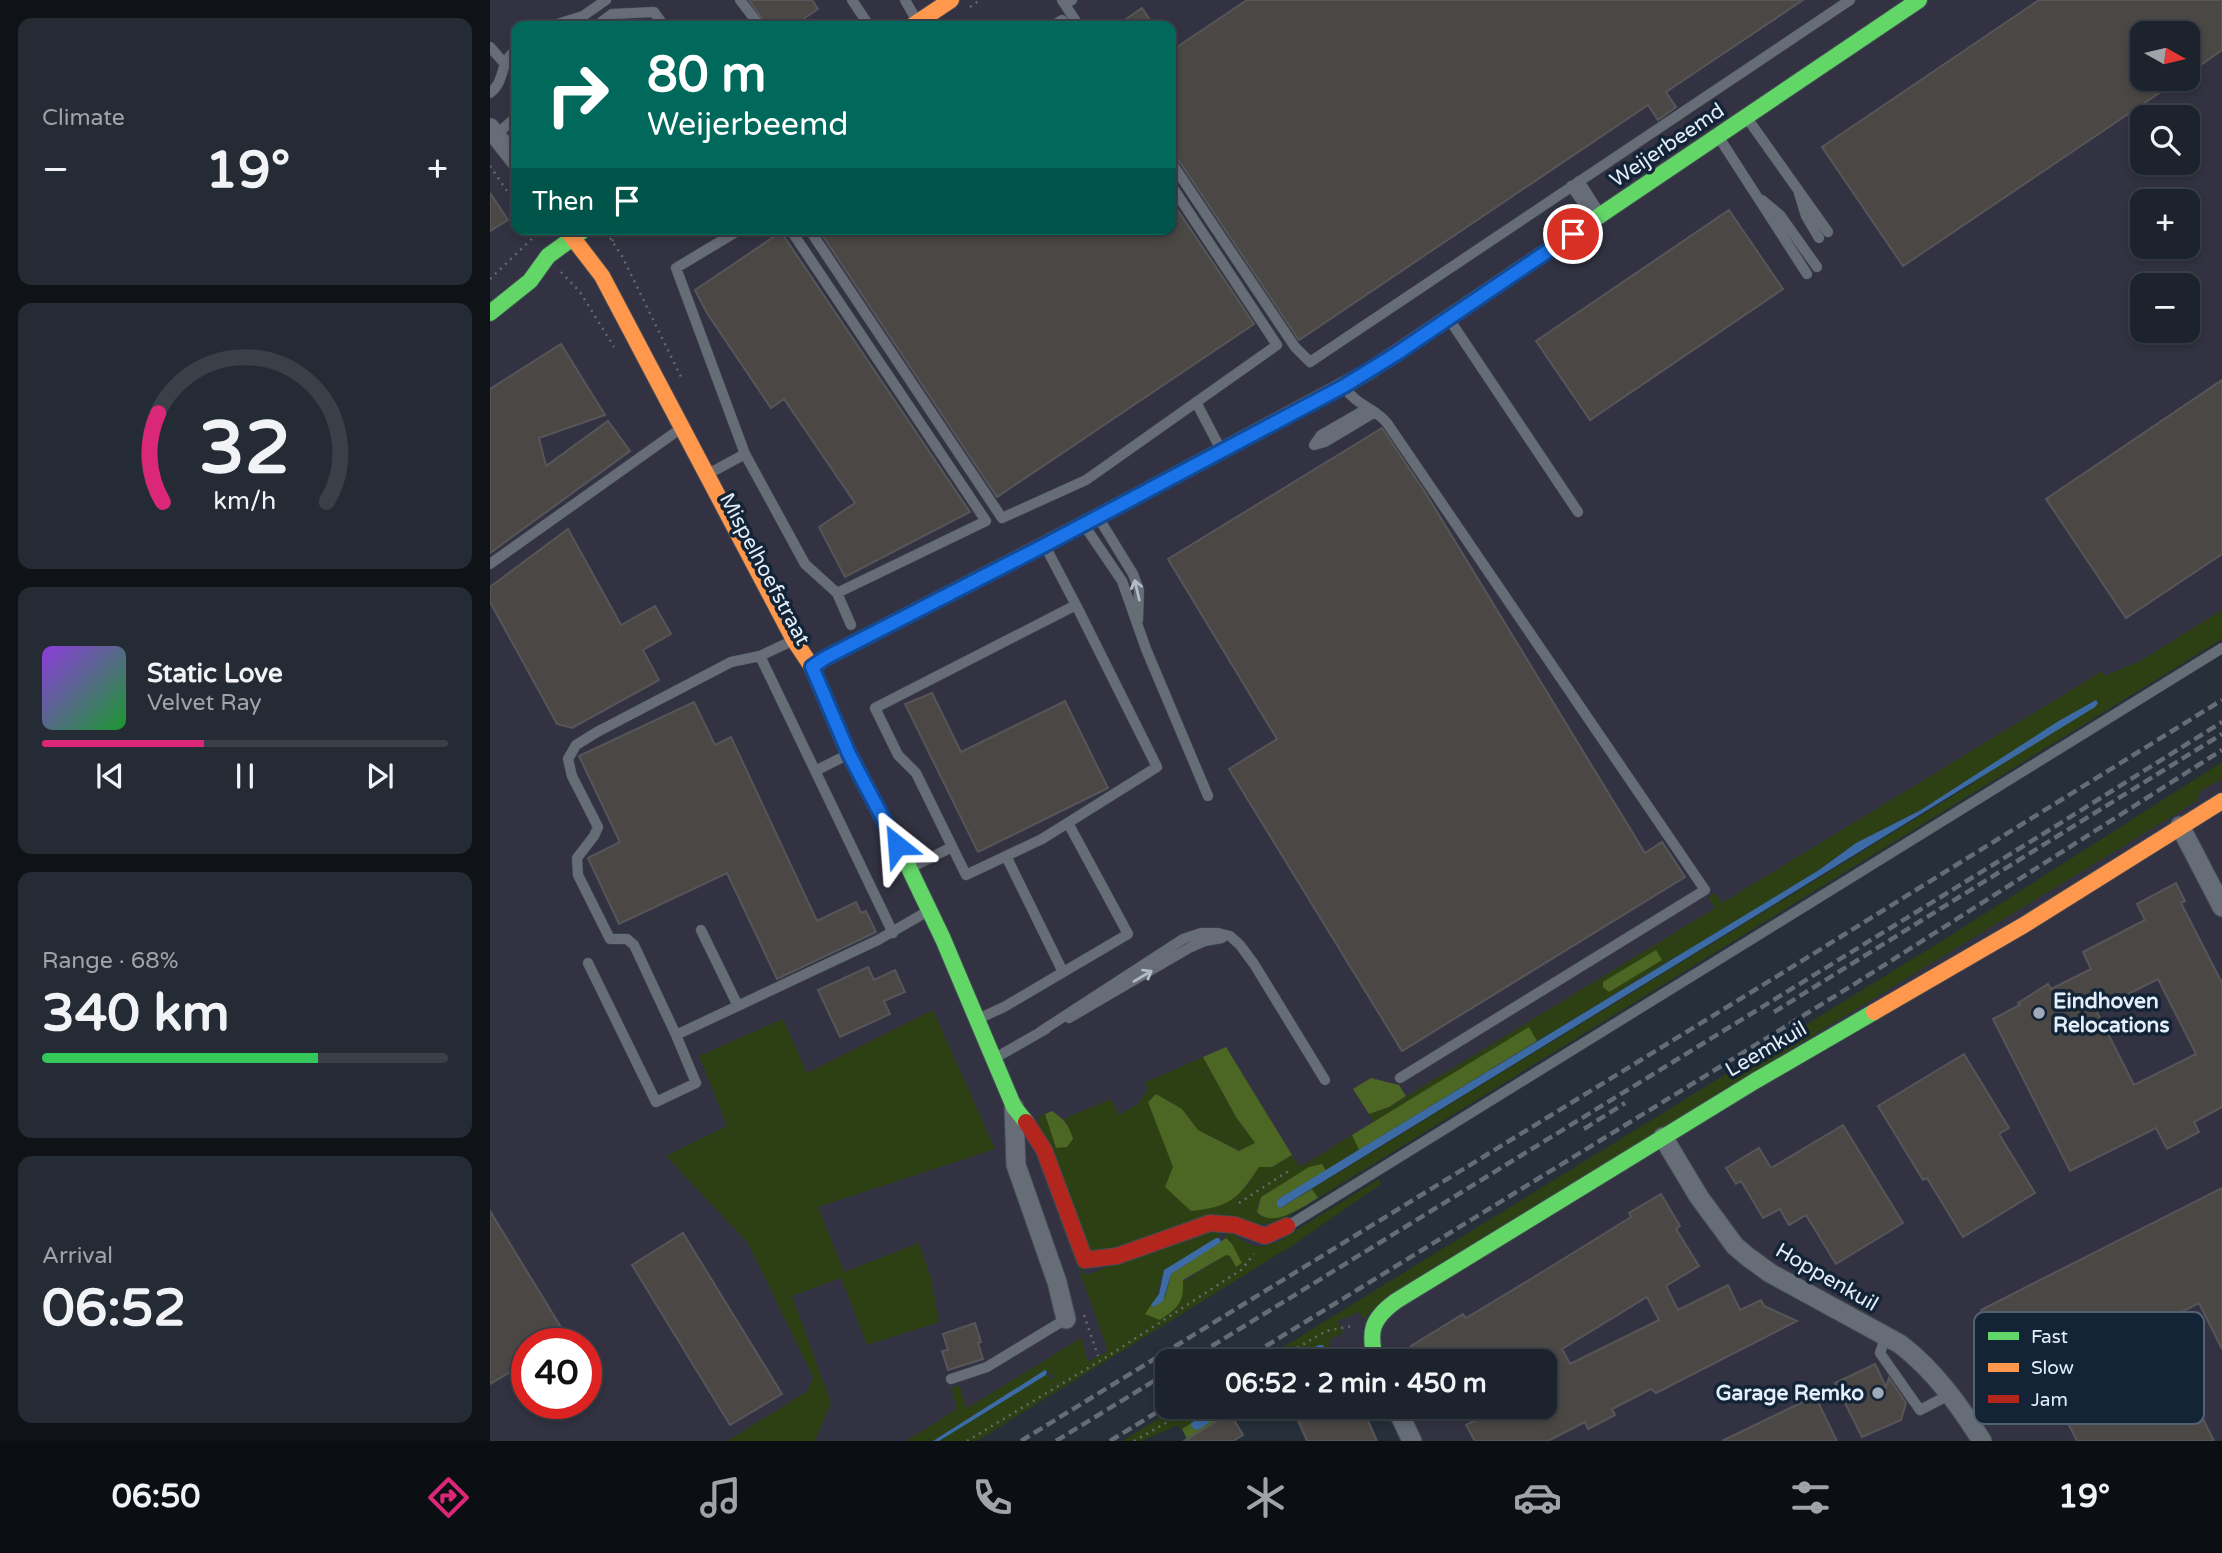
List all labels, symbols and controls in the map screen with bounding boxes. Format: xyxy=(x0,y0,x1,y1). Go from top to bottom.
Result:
north arrow xyxy=(2130,21,2200,91)
map controls xyxy=(2130,21,2200,343)
text: 80 m xyxy=(647,46,766,105)
icon: right xyxy=(532,49,623,140)
street label: Weijerbeemd xyxy=(1605,98,1729,193)
text: Climate xyxy=(42,104,125,132)
button: search xyxy=(2130,105,2200,175)
text: Weijerbeemd xyxy=(647,106,848,144)
text: 19° xyxy=(205,139,290,202)
text: − xyxy=(42,147,69,193)
text: + xyxy=(427,147,448,193)
icon: arrive xyxy=(608,182,646,220)
text: Then xyxy=(532,186,594,217)
button: + xyxy=(2130,189,2200,259)
pin xyxy=(1543,204,1603,264)
icon: arrive xyxy=(1554,215,1592,253)
button: − xyxy=(2130,273,2200,343)
text: 32 xyxy=(199,405,291,493)
text: km/h xyxy=(214,486,276,516)
street label: Mispelhoefstraat xyxy=(714,489,815,650)
one-way arrow xyxy=(1130,579,1143,602)
text: Static Love xyxy=(147,658,283,689)
text: Velvet Ray xyxy=(147,689,262,717)
icon: previous xyxy=(91,757,129,795)
icon: pause xyxy=(226,757,264,795)
icon: next xyxy=(361,757,399,795)
position arrow xyxy=(860,808,934,882)
text: Range · 68% xyxy=(42,947,178,975)
one-way arrow xyxy=(1133,969,1153,983)
text: 340 km xyxy=(42,982,230,1045)
place label: Eindhoven Relocations xyxy=(2053,989,2169,1038)
marker: Eindhoven Relocations xyxy=(2031,1005,2047,1021)
street label: Leemkuil xyxy=(1721,1016,1811,1083)
street label: Hoppenkuil xyxy=(1771,1238,1882,1317)
text: Arrival xyxy=(42,1242,113,1270)
text: 06:52 xyxy=(42,1277,186,1340)
legend xyxy=(1974,1312,2204,1424)
text: Fast xyxy=(2031,1326,2068,1348)
speed limit sign: 40 xyxy=(511,1328,602,1419)
text: Slow xyxy=(2031,1357,2074,1379)
text: 06:52 · 2 min · 450 m xyxy=(1225,1368,1487,1399)
place label: Garage Remko xyxy=(1716,1381,1864,1406)
marker: Garage Remko xyxy=(1870,1385,1886,1401)
text: Jam xyxy=(2031,1389,2068,1411)
icon: directions xyxy=(424,1473,473,1522)
icon: music xyxy=(696,1473,745,1522)
icon: phone xyxy=(968,1473,1017,1522)
icon: climate xyxy=(1241,1473,1290,1522)
icon: car xyxy=(1513,1473,1562,1522)
icon: filters xyxy=(1786,1473,1835,1522)
text: 06:50 xyxy=(112,1478,200,1516)
text: 19° xyxy=(2058,1478,2110,1516)

